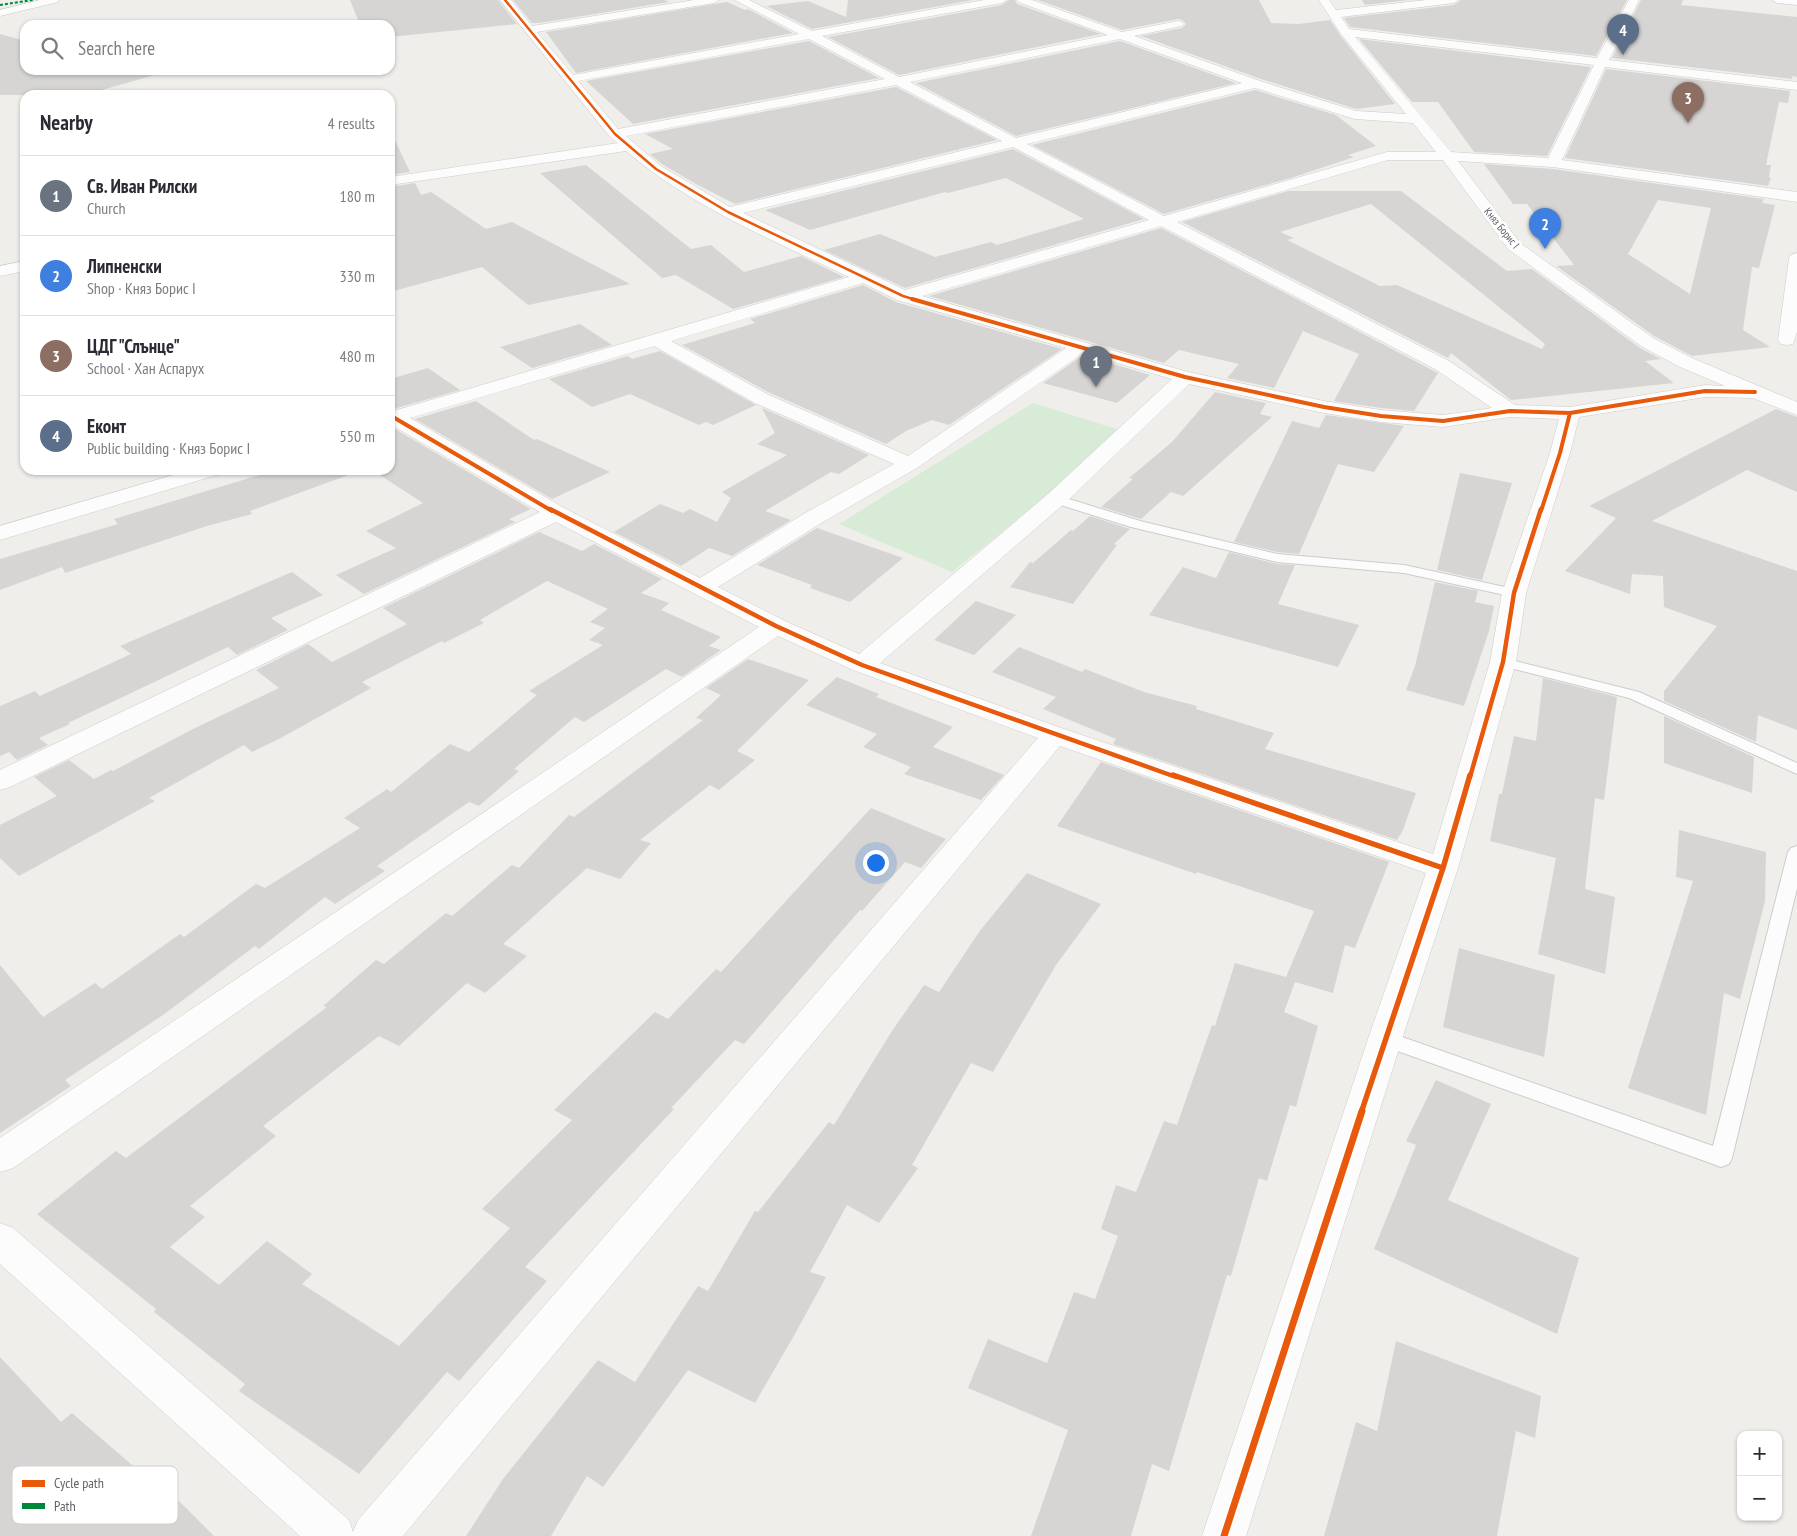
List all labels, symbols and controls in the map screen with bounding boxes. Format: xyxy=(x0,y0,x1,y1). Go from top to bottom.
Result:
pin: 4 xyxy=(1607,14,1639,55)
search box xyxy=(20,20,395,75)
icon: search xyxy=(38,34,66,62)
text: Search here xyxy=(78,36,155,60)
pin: 3 xyxy=(1672,82,1704,123)
text: Nearby xyxy=(40,109,93,136)
text: 4 results xyxy=(328,113,375,133)
text: Св. Иван Рилски xyxy=(87,174,197,198)
text: 1 xyxy=(52,186,60,206)
text: 180 m xyxy=(340,186,375,206)
text: Church xyxy=(87,198,125,218)
street label: Княз Борис I xyxy=(1481,205,1523,251)
pin: 2 xyxy=(1529,208,1561,249)
text: Липненски xyxy=(87,254,162,278)
text: 2 xyxy=(52,266,60,286)
text: 330 m xyxy=(340,266,375,286)
text: Shop · Княз Борис I xyxy=(87,278,196,298)
text: ЦДГ "Слънце" xyxy=(87,334,180,358)
text: 3 xyxy=(52,346,60,366)
text: 480 m xyxy=(340,346,375,366)
pin: 1 xyxy=(1080,346,1112,387)
text: School · Хан Аспарух xyxy=(87,358,204,378)
text: Еконт xyxy=(87,414,126,438)
text: 4 xyxy=(52,426,60,446)
text: 550 m xyxy=(340,426,375,446)
text: Public building · Княз Борис I xyxy=(87,438,250,458)
your location xyxy=(863,850,889,876)
map controls xyxy=(1737,1431,1782,1521)
button: + xyxy=(1737,1431,1782,1476)
legend xyxy=(12,1466,178,1524)
text: Cycle path xyxy=(54,1474,104,1492)
button: − xyxy=(1737,1476,1782,1521)
text: Path xyxy=(54,1497,76,1515)

